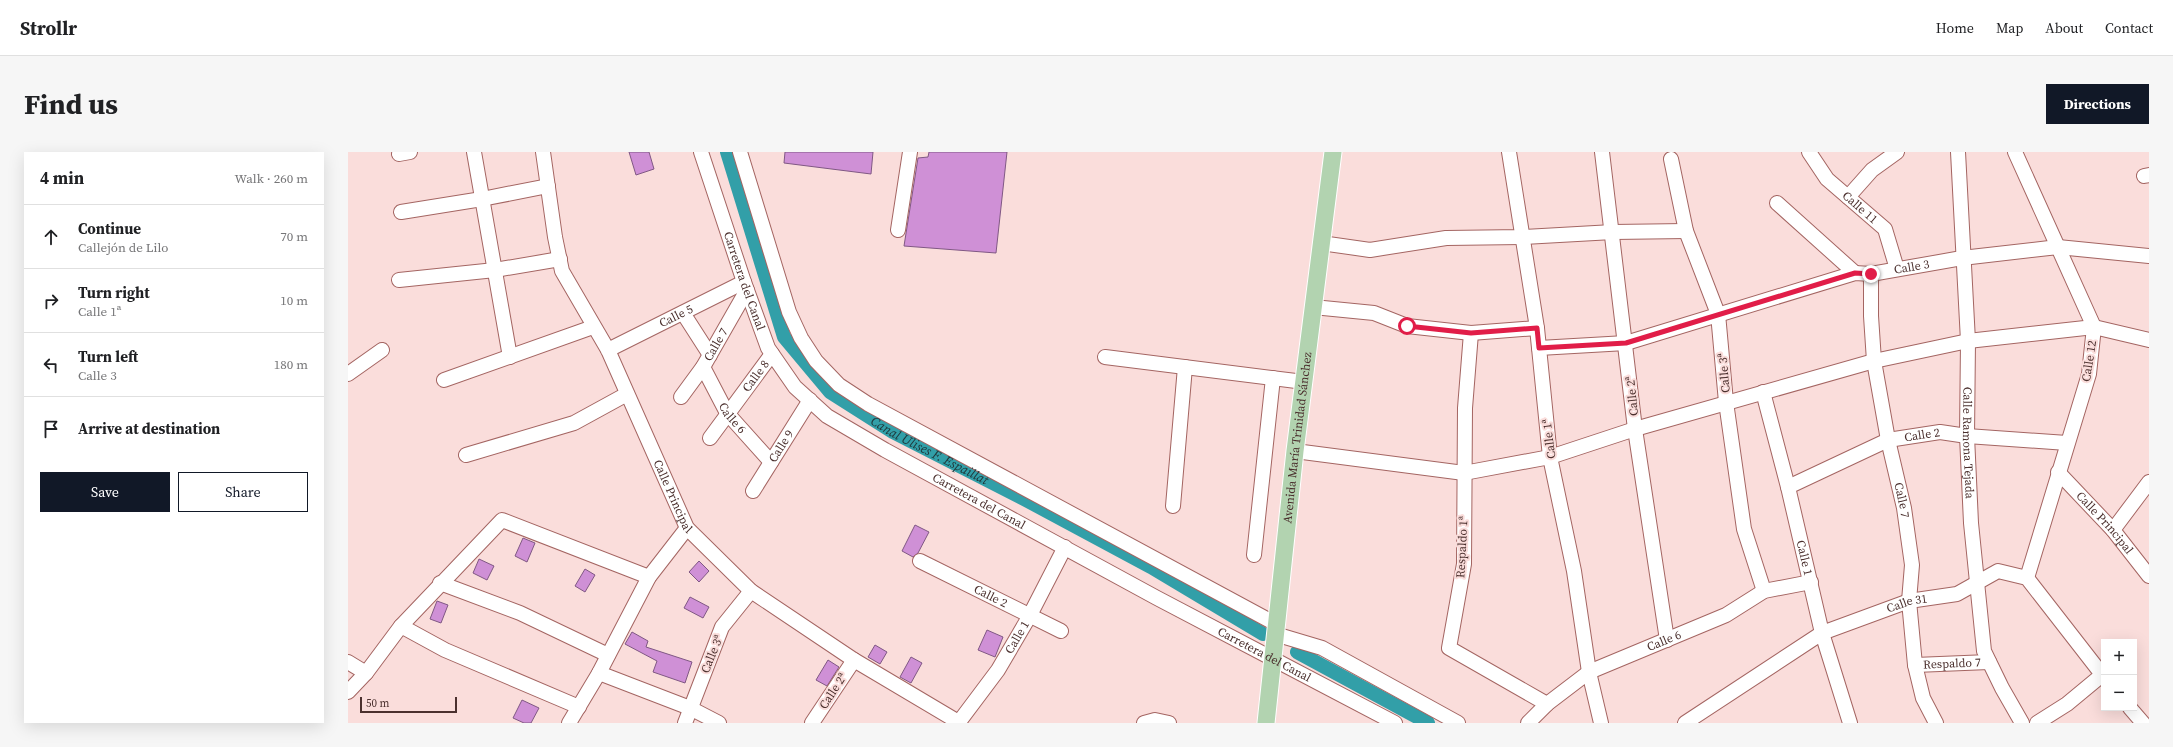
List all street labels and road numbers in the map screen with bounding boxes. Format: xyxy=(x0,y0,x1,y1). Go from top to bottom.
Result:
street label: Calle 11 xyxy=(1839,188,1881,227)
street label: Carretera del Canal xyxy=(720,229,769,333)
street label: Calle 3 xyxy=(1893,256,1931,278)
street label: Calle 5 xyxy=(656,301,696,331)
street label: Calle 7 xyxy=(700,325,732,364)
street label: Calle 12 xyxy=(2078,339,2100,383)
street label: Avenida María Trinidad Sánchez xyxy=(1279,351,1316,524)
street label: Calle 3ª xyxy=(1714,352,1734,394)
street label: Calle 8 xyxy=(739,357,773,395)
street label: Calle 2ª xyxy=(1622,375,1642,417)
street label: Calle Ramona Tejada xyxy=(1959,387,1978,500)
street label: Calle 6 xyxy=(715,400,750,437)
street label: Calle 1ª xyxy=(1539,417,1559,460)
street label: Calle 2 xyxy=(1903,424,1941,445)
street label: Calle 9 xyxy=(765,427,797,465)
street label: Calle Principal xyxy=(650,457,696,537)
street label: Carretera del Canal xyxy=(930,469,1029,533)
street label: Calle 7 xyxy=(1890,481,1913,519)
street label: Calle Principal xyxy=(2073,488,2137,558)
street label: Respaldo 1ª xyxy=(1452,515,1472,578)
street label: Calle 1 xyxy=(1793,539,1816,577)
street label: Calle 2 xyxy=(971,581,1010,611)
street label: Calle 31 xyxy=(1884,590,1928,617)
street label: Calle 1 xyxy=(1001,618,1033,657)
street label: Carretera del Canal xyxy=(1215,623,1314,686)
street label: Calle 6 xyxy=(1644,627,1684,655)
street label: Calle 3ª xyxy=(697,632,727,676)
street label: Respaldo 7 xyxy=(1923,654,1981,673)
street label: Calle 2ª xyxy=(815,669,851,712)

